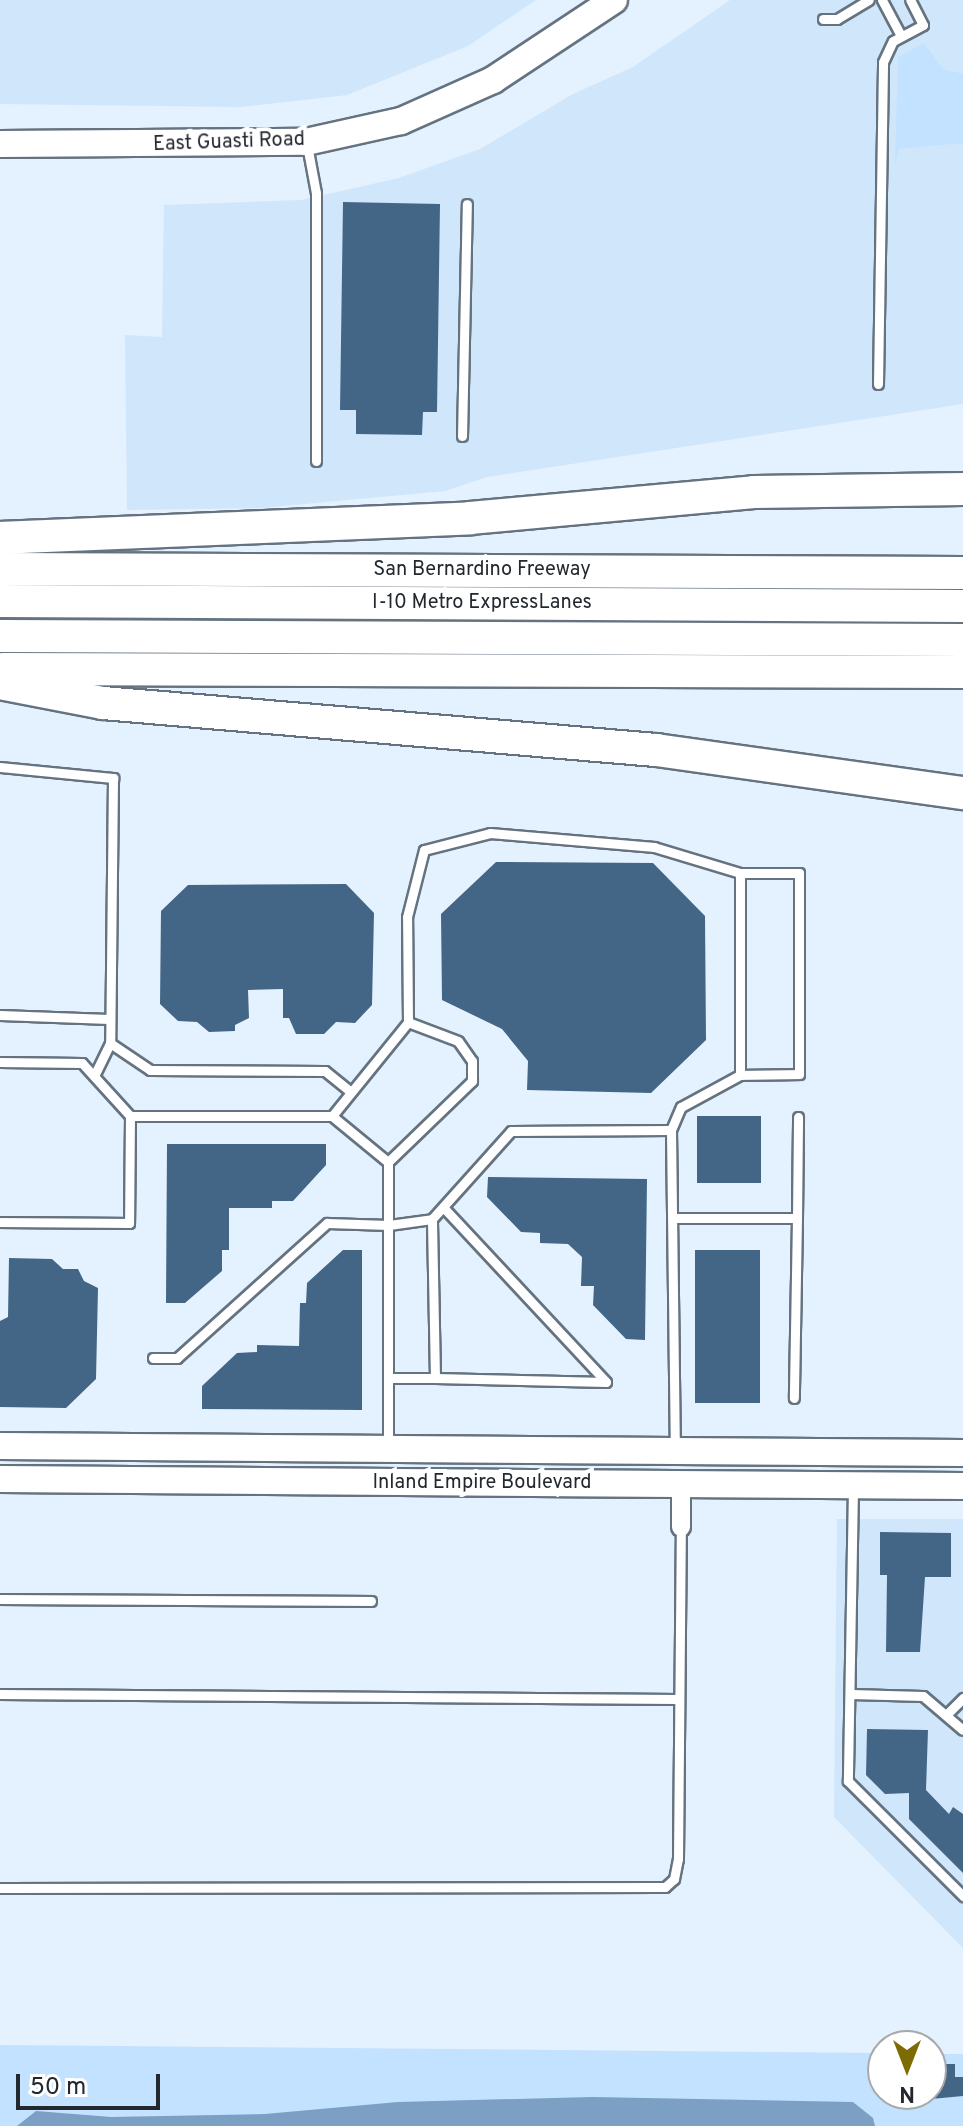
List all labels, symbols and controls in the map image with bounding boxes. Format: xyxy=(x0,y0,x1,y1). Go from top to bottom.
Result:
street label: East Guasti Road xyxy=(153,128,305,158)
street label: San Bernardino Freeway xyxy=(373,558,591,582)
street label: I-10 Metro ExpressLanes xyxy=(372,591,592,615)
street label: Inland Empire Boulevard xyxy=(372,1471,592,1495)
north arrow xyxy=(867,2030,947,2110)
scale bar xyxy=(20,2058,164,2108)
text: 50 m xyxy=(30,2073,86,2103)
text: N xyxy=(899,2079,915,2106)

